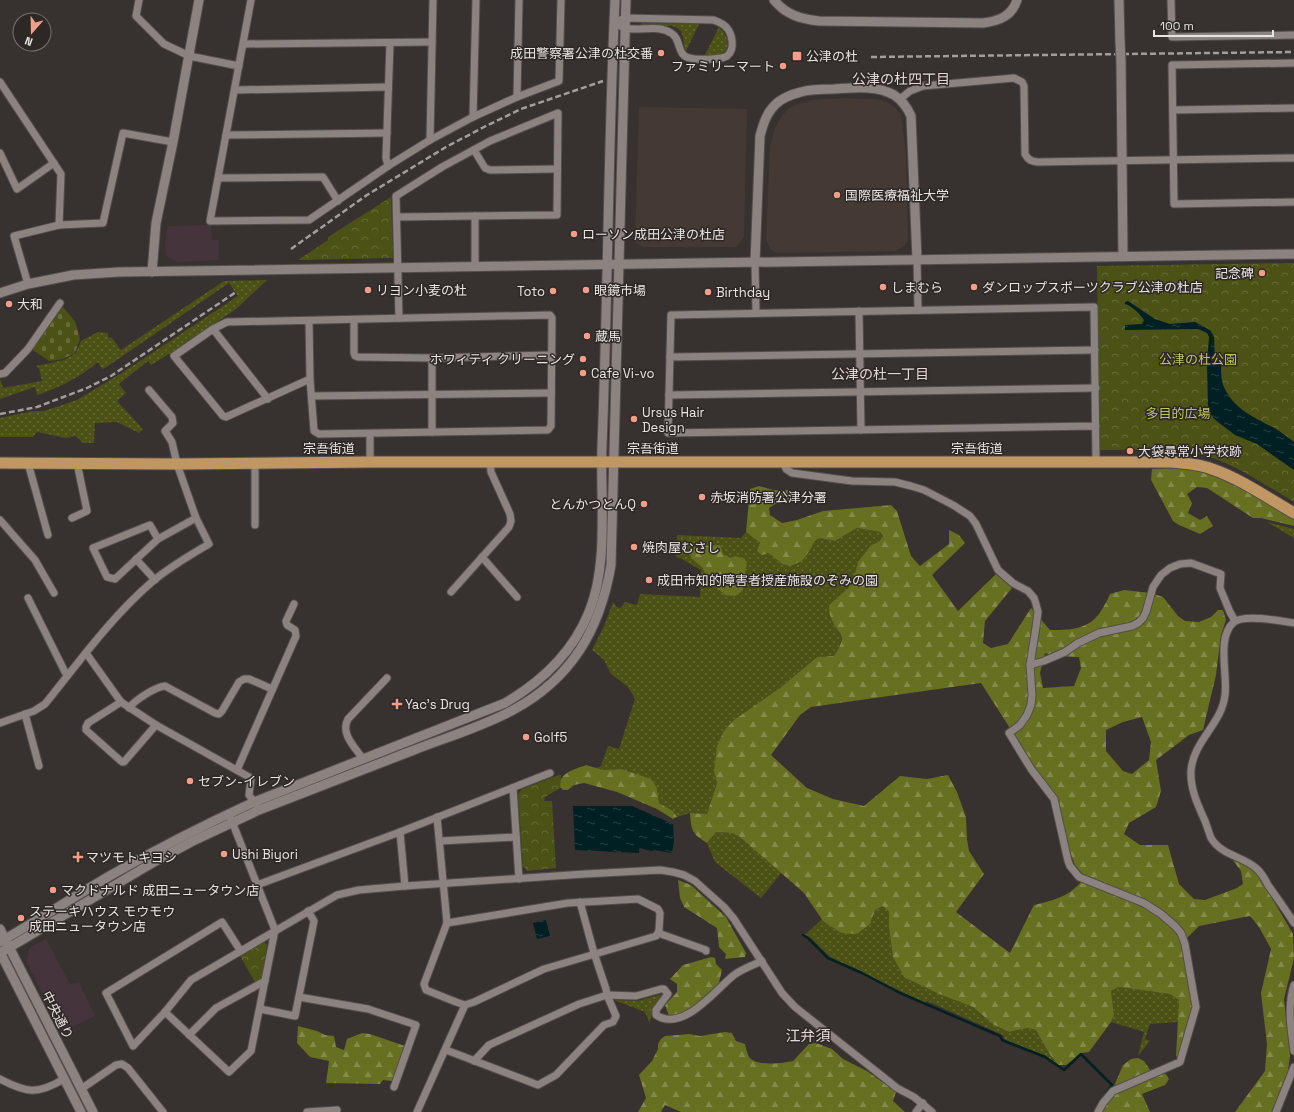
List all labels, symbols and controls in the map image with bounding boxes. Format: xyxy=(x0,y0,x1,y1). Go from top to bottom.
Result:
north arrow xyxy=(12,12,52,52)
scale bar xyxy=(1154,12,1273,38)
text: 100 m xyxy=(1160,18,1194,34)
text: N xyxy=(23,34,34,49)
place label: 成田警察署公津の杜交番 xyxy=(510,45,653,62)
marker: 成田警察署公津の杜交番 xyxy=(656,48,666,58)
place label: 公津の杜 xyxy=(806,48,858,65)
marker: 公津の杜 xyxy=(791,50,803,62)
place label: ファミリーマート xyxy=(671,58,775,75)
marker: ファミリーマート xyxy=(778,61,788,71)
district label: 公津の杜四丁目 xyxy=(852,70,950,88)
place label: 国際医療福祉大学 xyxy=(845,187,949,204)
marker: 国際医療福祉大学 xyxy=(832,190,842,200)
place label: ローソン成田公津の杜店 xyxy=(582,226,725,243)
marker: ローソン成田公津の杜店 xyxy=(569,229,579,239)
place label: 記念碑 xyxy=(1215,265,1254,282)
marker: 記念碑 xyxy=(1257,268,1267,278)
place label: しまむら xyxy=(891,279,943,296)
place label: ダンロップスポーツクラブ公津の杜店 xyxy=(982,279,1203,296)
place label: リヨン小麦の杜 xyxy=(376,282,467,299)
place label: 眼鏡市場 xyxy=(594,282,646,299)
marker: しまむら xyxy=(878,282,888,292)
marker: ダンロップスポーツクラブ公津の杜店 xyxy=(969,282,979,292)
place label: Toto xyxy=(517,283,545,300)
place label: Birthday xyxy=(716,284,770,301)
marker: リヨン小麦の杜 xyxy=(363,285,373,295)
marker: 眼鏡市場 xyxy=(581,285,591,295)
marker: Toto xyxy=(548,286,558,296)
marker: Birthday xyxy=(703,287,713,297)
place label: 大和 xyxy=(17,296,43,313)
marker: 大和 xyxy=(4,299,14,309)
place label: 蔵馬 xyxy=(595,328,621,345)
marker: 蔵馬 xyxy=(582,331,592,341)
place label: ホワィティ クリーニング xyxy=(430,351,575,368)
park label: 公津の杜公園 xyxy=(1159,351,1237,368)
marker: ホワィティ クリーニング xyxy=(578,354,588,364)
place label: Cafe Vi-vo xyxy=(591,365,654,382)
district label: 公津の杜一丁目 xyxy=(831,365,929,383)
marker: Cafe Vi-vo xyxy=(578,368,588,378)
place label: Ursus Hair Design xyxy=(642,404,705,436)
park label: 多目的広場 xyxy=(1145,405,1211,422)
marker: Ursus Hair Design xyxy=(629,414,639,424)
street label: 宗吾街道 xyxy=(303,440,355,457)
street label: 宗吾街道 xyxy=(627,440,679,457)
street label: 宗吾街道 xyxy=(951,440,1003,457)
place label: 大袋尋常小学校跡 xyxy=(1138,443,1242,460)
marker: 大袋尋常小学校跡 xyxy=(1125,446,1135,456)
place label: 赤坂消防署公津分署 xyxy=(710,489,827,506)
marker: 赤坂消防署公津分署 xyxy=(697,492,707,502)
place label: とんかつとんQ xyxy=(549,496,636,513)
marker: とんかつとんQ xyxy=(639,499,649,509)
place label: 焼肉屋むさし xyxy=(642,539,720,556)
marker: 焼肉屋むさし xyxy=(629,542,639,552)
place label: 成田市知的障害者授産施設のぞみの園 xyxy=(657,572,878,589)
marker: 成田市知的障害者授産施設のぞみの園 xyxy=(644,575,654,585)
place label: Yac's Drug xyxy=(405,696,470,713)
marker: Yac's Drug xyxy=(392,699,402,709)
place label: Golf5 xyxy=(534,729,568,746)
marker: Golf5 xyxy=(521,732,531,742)
place label: セブン-イレブン xyxy=(198,773,295,790)
marker: セブン-イレブン xyxy=(185,776,195,786)
place label: Ushi Biyori xyxy=(232,846,298,863)
place label: マツモトキヨシ xyxy=(86,849,177,866)
marker: Ushi Biyori xyxy=(219,849,229,859)
marker: マツモトキヨシ xyxy=(73,852,83,862)
place label: マクドナルド 成田ニュータウン店 xyxy=(61,882,259,899)
marker: マクドナルド 成田ニュータウン店 xyxy=(48,885,58,895)
place label: ステーキハウス モウモウ 成田ニュータウン店 xyxy=(29,903,175,935)
marker: ステーキハウス モウモウ 成田ニュータウン店 xyxy=(16,913,26,923)
street label: 中央通り xyxy=(38,988,77,1042)
district label: 江弁須 xyxy=(785,1026,831,1045)

